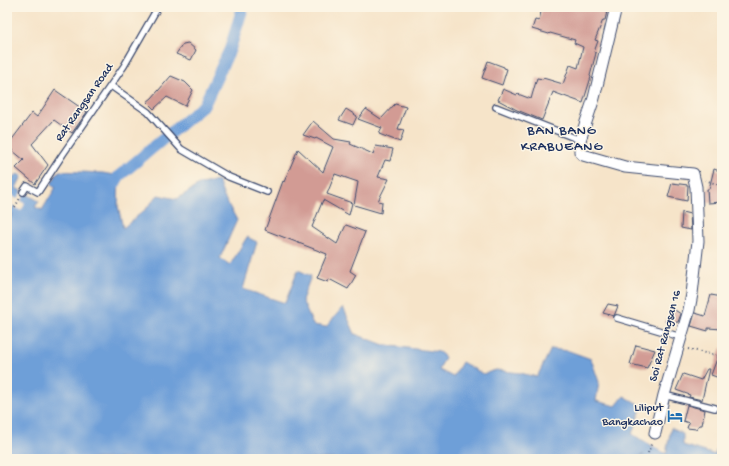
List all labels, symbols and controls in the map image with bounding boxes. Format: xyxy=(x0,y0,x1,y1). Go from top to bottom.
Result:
street label: Rat Rangsan Road xyxy=(53,61,118,145)
district label: BAN BANG KRABUEANG xyxy=(521,123,603,156)
street label: Soi Rat Rangsan 16 xyxy=(647,288,685,383)
place label: Liliput Bangkachao xyxy=(601,402,664,430)
hotel icon: Liliput Bangkachao xyxy=(666,407,684,425)

